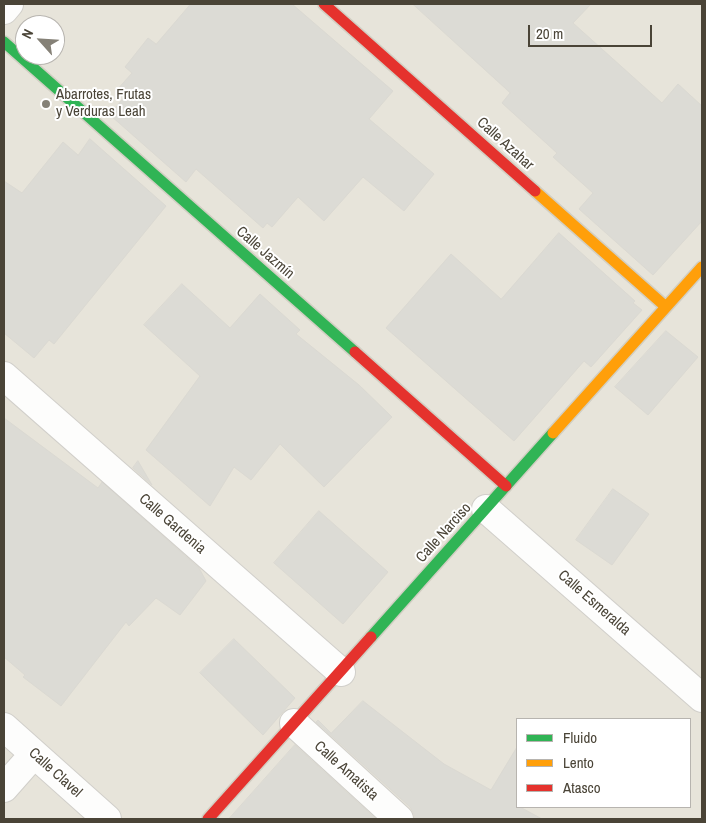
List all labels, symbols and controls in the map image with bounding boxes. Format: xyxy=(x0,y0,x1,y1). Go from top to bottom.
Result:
north arrow xyxy=(15,15,65,65)
scale bar xyxy=(531,15,655,47)
text: 20 m xyxy=(536,23,563,44)
text: N xyxy=(18,26,37,42)
place label: Abarrotes, Frutas y Verduras Leah xyxy=(56,86,151,121)
marker: Abarrotes, Frutas y Verduras Leah xyxy=(40,98,52,110)
street label: Calle Azahar xyxy=(473,114,537,174)
street label: Calle Jazmín xyxy=(232,223,298,283)
street label: Calle Gardenia xyxy=(135,490,209,558)
street label: Calle Narciso xyxy=(413,500,475,566)
street label: Calle Esmeralda xyxy=(554,567,634,639)
legend xyxy=(516,718,691,808)
text: Fluido xyxy=(563,727,597,748)
street label: Calle Amatista xyxy=(310,738,382,804)
street label: Calle Clavel xyxy=(25,744,85,802)
text: Lento xyxy=(563,752,594,773)
text: Atasco xyxy=(563,777,601,798)

